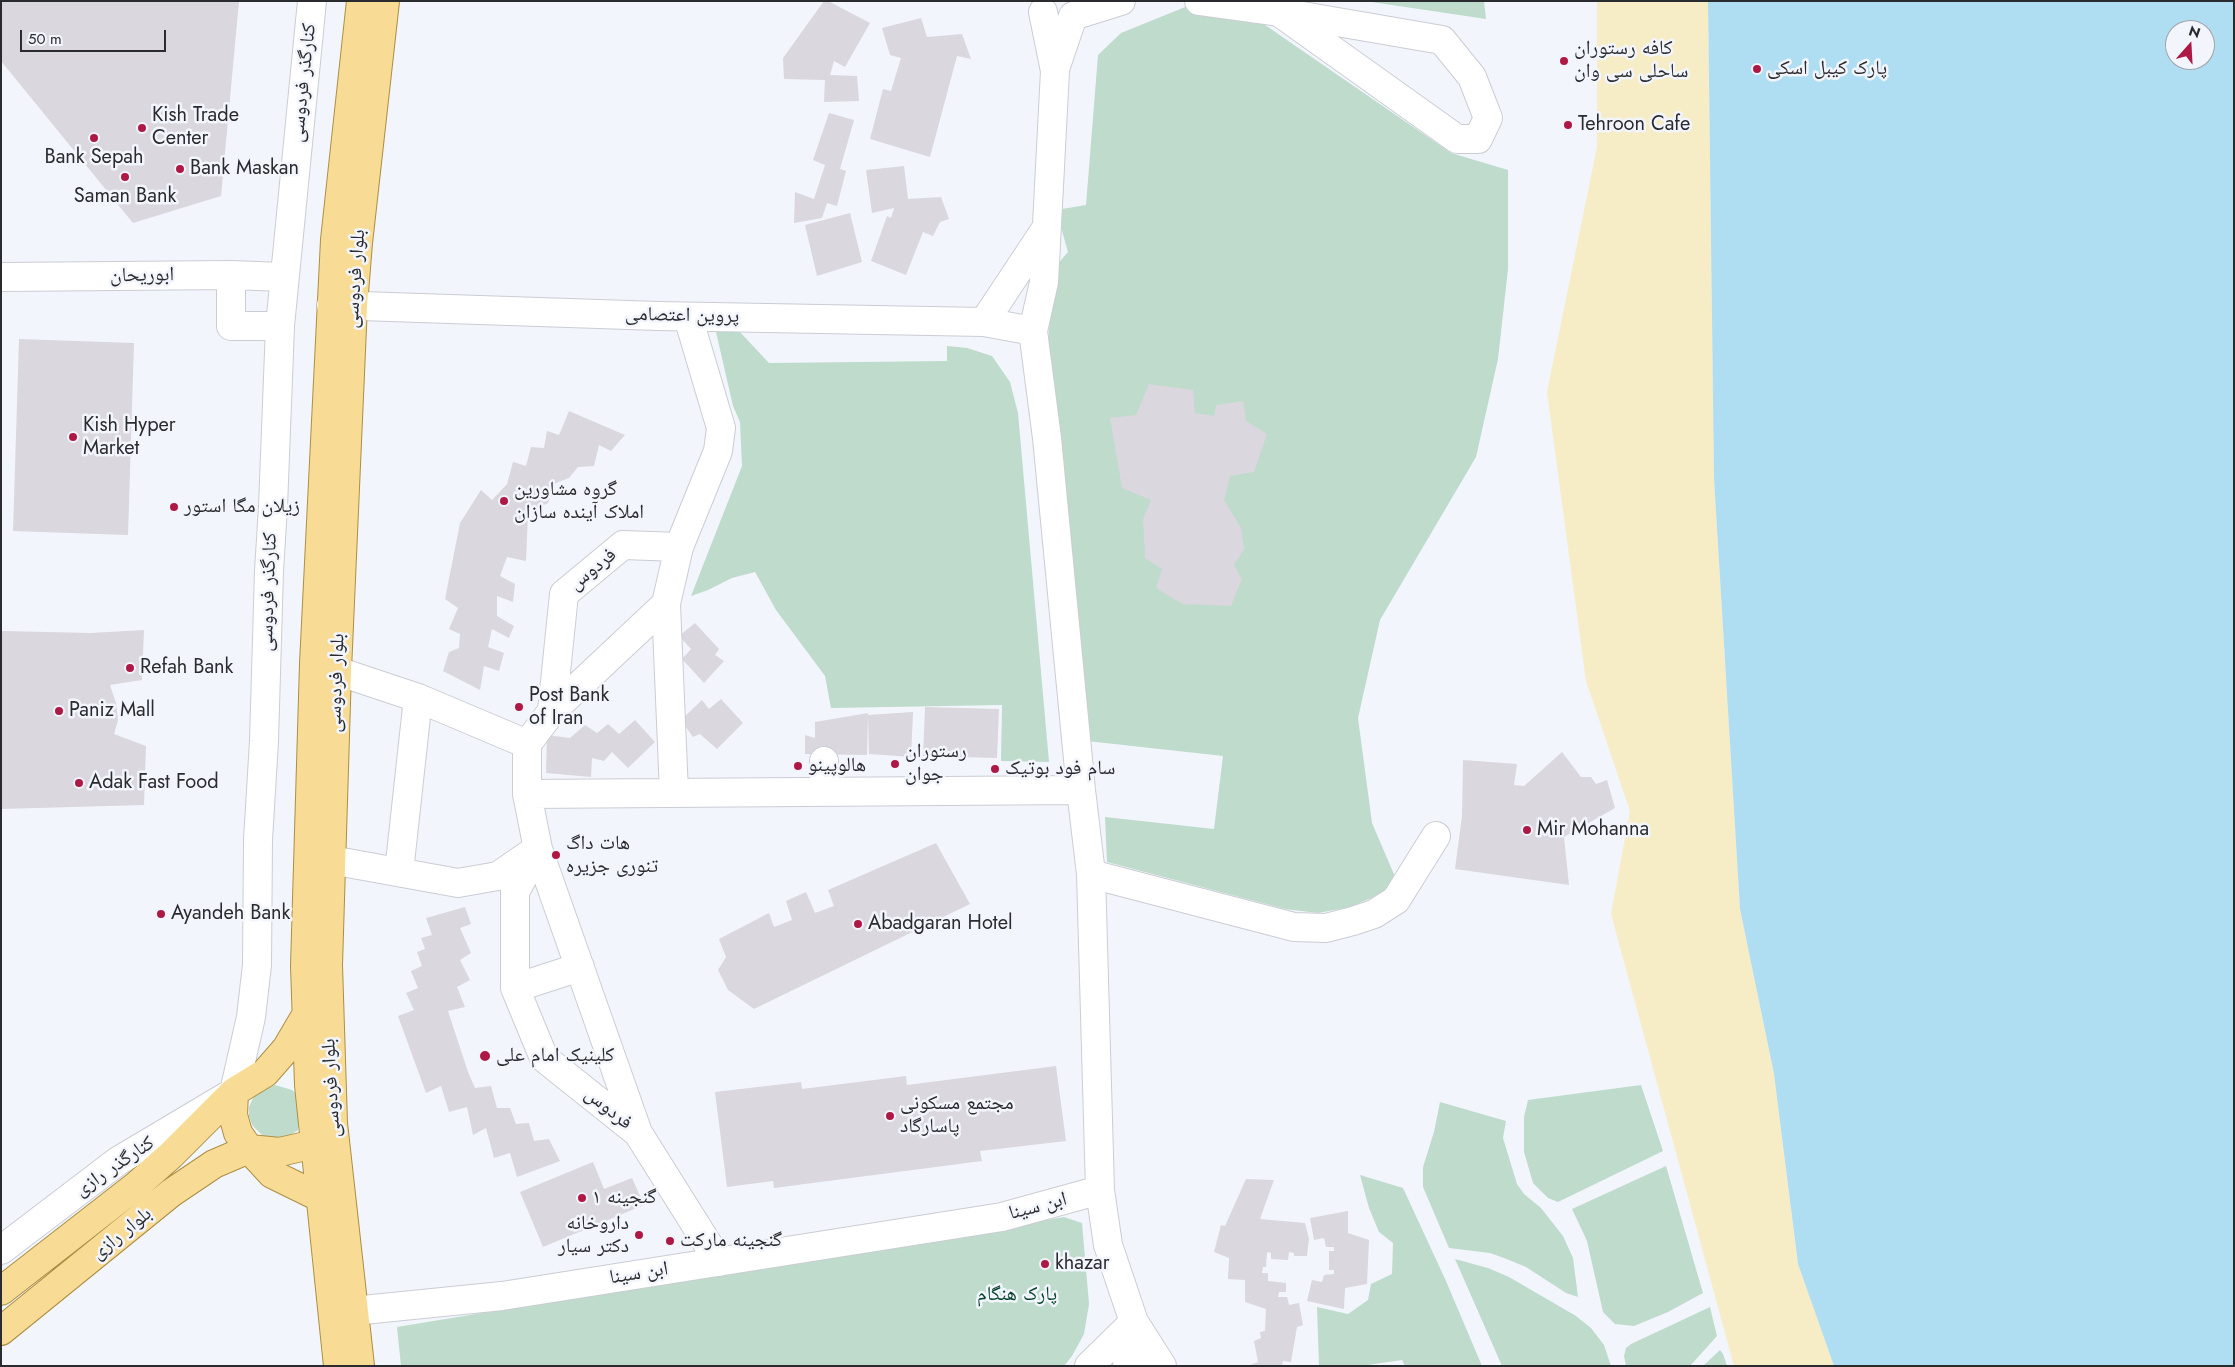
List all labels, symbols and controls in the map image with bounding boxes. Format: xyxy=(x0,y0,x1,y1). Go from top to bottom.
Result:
scale bar xyxy=(22,20,169,52)
north arrow xyxy=(2165,20,2215,70)
text: N xyxy=(2186,20,2203,43)
street label: کنارگذر فردوسی xyxy=(286,22,322,144)
text: 50 m xyxy=(28,28,62,50)
place label: کافه رستوران ساحلی سی وان xyxy=(1574,37,1688,84)
marker: کافه رستوران ساحلی سی وان xyxy=(1558,55,1570,67)
place label: پارک کیبل اسکی xyxy=(1767,57,1887,81)
marker: پارک کیبل اسکی xyxy=(1751,63,1763,75)
place label: Kish Trade Center xyxy=(152,104,239,151)
place label: Tehroon Cafe xyxy=(1578,113,1690,137)
marker: Tehroon Cafe xyxy=(1562,119,1574,131)
marker: Kish Trade Center xyxy=(136,122,148,134)
marker: Bank Sepah xyxy=(88,132,100,144)
place label: Bank Sepah xyxy=(45,146,143,170)
place label: Bank Maskan xyxy=(190,157,299,181)
marker: Bank Maskan xyxy=(174,163,186,175)
marker: Saman Bank xyxy=(119,171,131,183)
place label: Saman Bank xyxy=(74,185,176,209)
street label: بلوار فردوسی xyxy=(341,229,371,329)
street label: ابوریحان xyxy=(110,263,174,289)
street label: پروین اعتصامی xyxy=(625,303,739,329)
place label: Kish Hyper Market xyxy=(83,414,176,461)
marker: Kish Hyper Market xyxy=(67,431,79,443)
place label: گروه مشاورین املاک آینده سازان xyxy=(514,478,644,525)
place label: زیلان مگا استور xyxy=(184,495,300,519)
marker: گروه مشاورین املاک آینده سازان xyxy=(498,495,510,507)
marker: زیلان مگا استور xyxy=(168,501,180,513)
street label: کنارگذر فردوسی xyxy=(255,532,283,652)
street label: فردوس xyxy=(564,544,622,596)
street label: بلوار فردوسی xyxy=(323,633,351,733)
place label: Refah Bank xyxy=(140,656,233,680)
marker: Refah Bank xyxy=(124,662,136,674)
place label: Post Bank of Iran xyxy=(529,684,609,731)
place label: Paniz Mall xyxy=(69,699,155,723)
marker: Post Bank of Iran xyxy=(513,701,525,713)
marker: Paniz Mall xyxy=(53,705,65,717)
place label: رستوران جوان xyxy=(905,740,967,787)
place label: هالوپینو xyxy=(808,754,866,778)
place label: سام فود بوتیک xyxy=(1005,757,1115,781)
marker: رستوران جوان xyxy=(889,758,901,770)
marker: هالوپینو xyxy=(792,760,804,772)
marker: سام فود بوتیک xyxy=(989,763,1001,775)
place label: Adak Fast Food xyxy=(89,771,219,795)
marker: Adak Fast Food xyxy=(73,777,85,789)
place label: Mir Mohanna xyxy=(1537,818,1649,842)
marker: Mir Mohanna xyxy=(1521,824,1533,836)
place label: هات داگ تنورى جزيره xyxy=(566,832,658,879)
marker: هات داگ تنورى جزيره xyxy=(550,849,562,861)
place label: Ayandeh Bank xyxy=(171,902,290,926)
marker: Ayandeh Bank xyxy=(155,908,167,920)
place label: Abadgaran Hotel xyxy=(868,912,1013,936)
marker: Abadgaran Hotel xyxy=(852,918,864,930)
street label: بلوار فردوسی xyxy=(317,1038,347,1138)
place label: کلینیک امام علی xyxy=(496,1044,614,1068)
marker: کلینیک امام علی xyxy=(478,1049,492,1063)
street label: فردوس xyxy=(579,1083,637,1135)
place label: مجتمع مسکونی پاسارگاد xyxy=(900,1092,1014,1139)
marker: مجتمع مسکونی پاسارگاد xyxy=(884,1110,896,1122)
street label: کنارگذر رازی xyxy=(71,1132,159,1202)
place label: گنجینه ۱ xyxy=(592,1186,657,1210)
street label: ابن سینا xyxy=(1006,1188,1070,1226)
marker: گنجینه ۱ xyxy=(576,1192,588,1204)
street label: بلوار رازی xyxy=(87,1202,157,1266)
place label: داروخانه دکتر سیار xyxy=(558,1212,629,1259)
marker: داروخانه دکتر سیار xyxy=(633,1229,645,1241)
place label: گنجینه مارکت xyxy=(680,1229,782,1253)
marker: گنجینه مارکت xyxy=(664,1235,676,1247)
place label: khazar xyxy=(1055,1252,1110,1276)
street label: ابن سینا xyxy=(608,1258,670,1290)
marker: khazar xyxy=(1039,1258,1051,1270)
park label: پارک هنگام xyxy=(977,1283,1057,1307)

